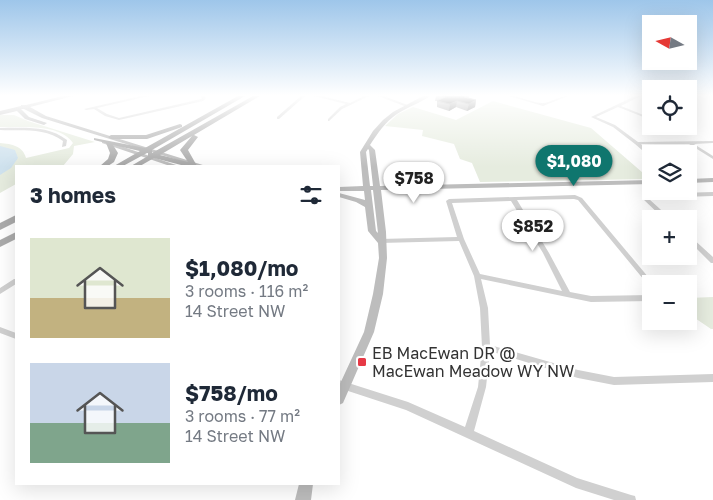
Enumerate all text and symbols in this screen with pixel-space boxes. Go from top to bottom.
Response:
north arrow [642,15,698,70]
map controls [642,15,697,330]
button: locate [642,80,697,135]
pin: $1,080 [533,144,615,187]
button: layers [642,145,697,200]
text: $1,080 [546,151,602,171]
pin: $758 [384,162,444,204]
text: $758 [394,168,434,188]
icon: filters [297,181,325,209]
text: 3 homes [30,182,116,208]
pin: $852 [503,210,563,252]
button: + [642,210,697,265]
text: $852 [513,216,553,236]
text: $1,080/mo [185,255,298,281]
icon: home [70,258,130,318]
button: − [642,275,697,330]
text: 3 rooms · 116 m² [185,281,308,301]
text: 14 Street NW [185,301,285,321]
place label: EB MacEwan DR @ MacEwan Meadow WY NW [372,343,574,381]
marker: EB MacEwan DR @ MacEwan Meadow WY NW [356,356,368,368]
text: $758/mo [185,380,278,406]
icon: home [70,383,130,443]
text: 3 rooms · 77 m² [185,406,300,426]
text: 14 Street NW [185,426,285,446]

